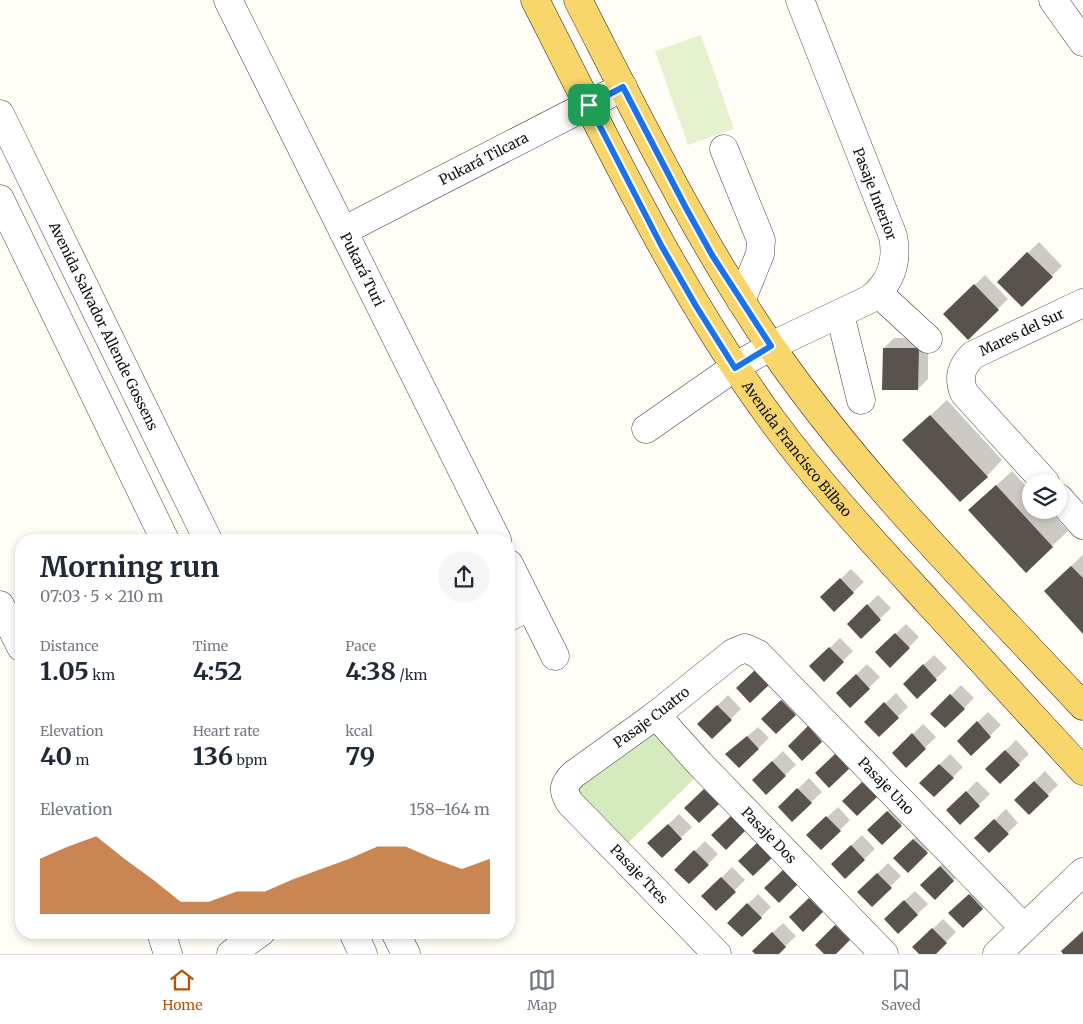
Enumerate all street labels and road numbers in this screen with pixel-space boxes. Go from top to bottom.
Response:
street label: Pukará Tilcara [436,128,532,189]
street label: Pasaje Interior [849,145,901,243]
street label: Avenida Salvador Allende Gossens [45,218,162,433]
street label: Pukará Turi [336,229,388,310]
street label: Mares del Sur [976,304,1067,360]
street label: Avenida Francisco Bilbao [738,377,856,521]
street label: Pasaje Cuatro [610,683,693,752]
street label: Pasaje Uno [854,753,918,818]
street label: Pasaje Dos [738,803,800,867]
street label: Pasaje Tres [606,841,672,908]

